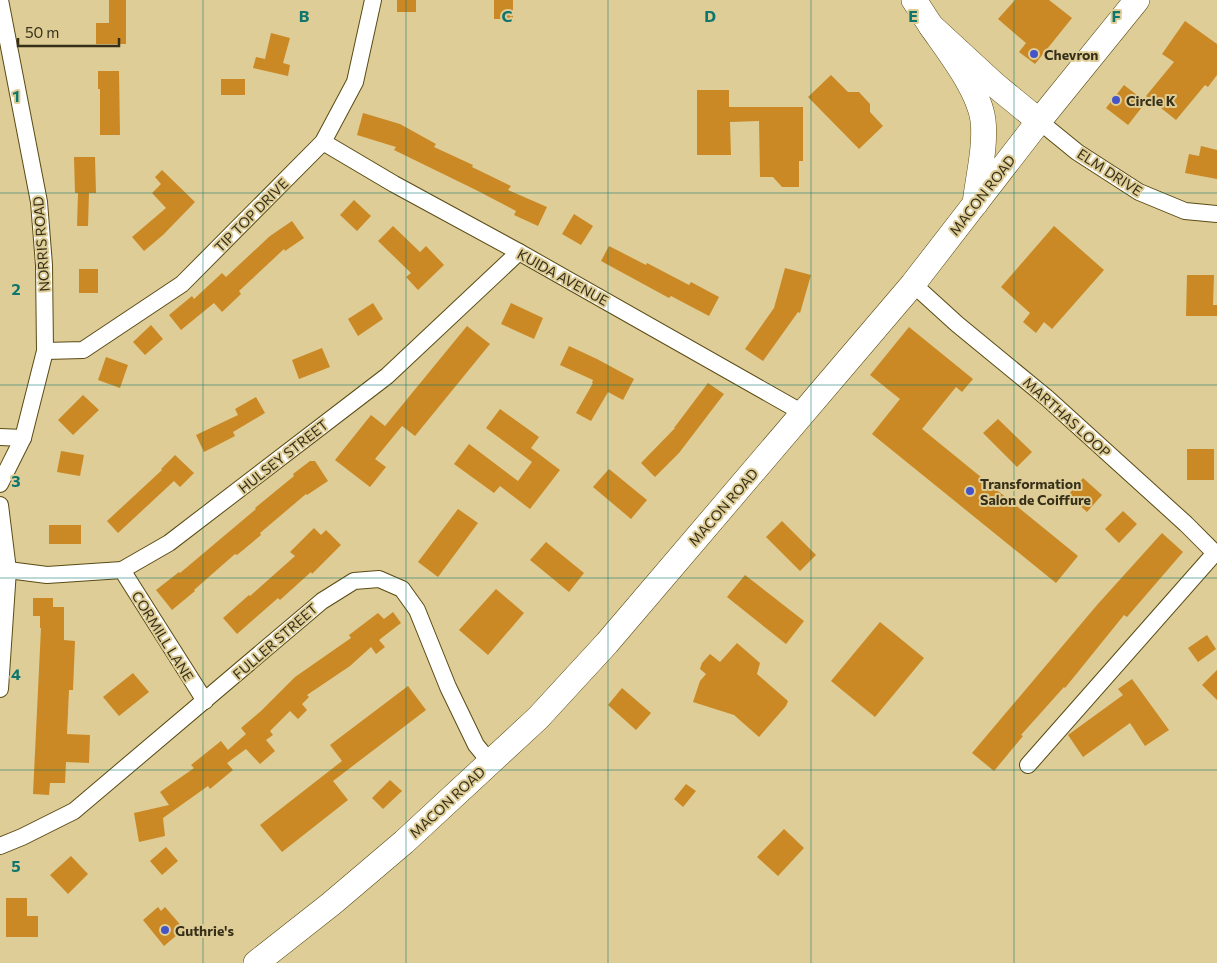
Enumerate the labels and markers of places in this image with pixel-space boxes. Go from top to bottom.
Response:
place label: Chevron [1044,46,1098,63]
marker: Chevron [1028,48,1040,60]
place label: Circle K [1126,92,1176,109]
marker: Circle K [1110,94,1122,106]
place label: Transformation Salon de Coiffure [980,475,1091,508]
marker: Transformation Salon de Coiffure [964,485,976,497]
place label: Guthrie's [175,922,234,939]
marker: Guthrie's [159,924,171,936]

